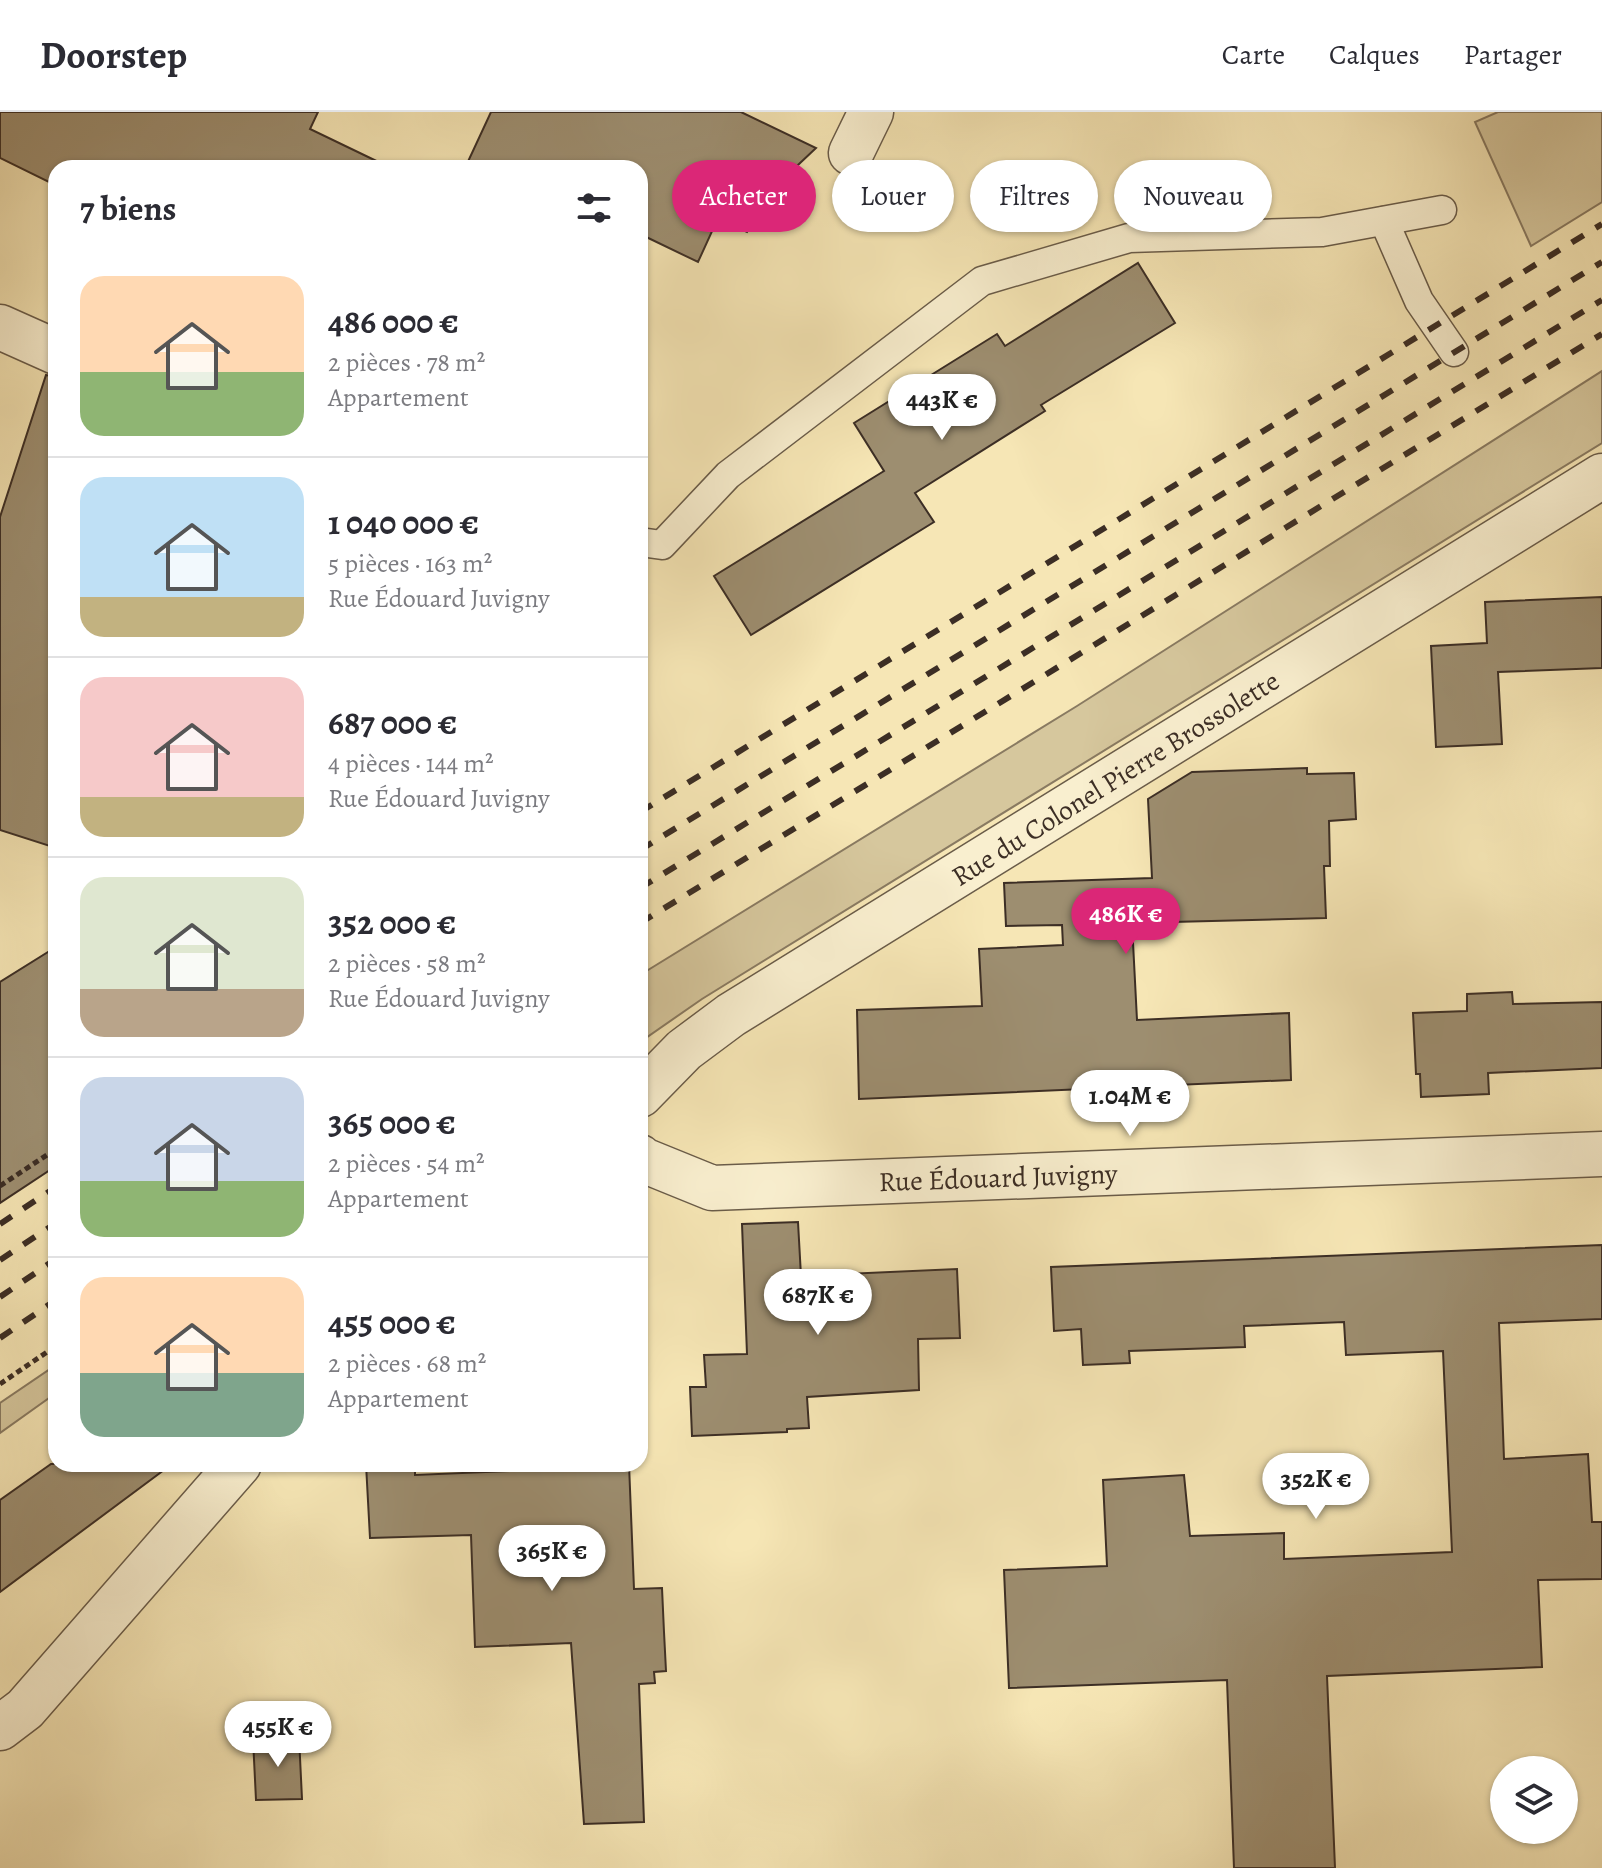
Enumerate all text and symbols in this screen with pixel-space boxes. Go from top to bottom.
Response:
text: Doorstep [40,29,187,81]
text: Carte [1222,36,1285,74]
text: Calques [1329,36,1420,74]
text: Partager [1464,36,1562,74]
chip: Acheter [672,160,816,232]
chip: Louer [832,160,954,232]
chip: Filtres [970,160,1098,232]
chip: Nouveau [1114,160,1272,232]
text: 7 biens [80,185,177,232]
icon: filters [572,186,616,230]
text: 486 000 € [328,298,459,345]
icon: home [144,308,240,404]
text: 2 pièces · 78 m² [328,345,485,380]
pin: 443K € [877,374,1007,442]
text: Appartement [328,380,469,415]
text: 443K € [906,382,978,417]
text: 1 040 000 € [328,499,479,546]
icon: home [144,509,240,605]
text: 5 pièces · 163 m² [328,546,492,581]
text: Rue Édouard Juvigny [328,581,550,616]
street label: Rue du Colonel Pierre Brossolette [944,662,1287,896]
text: 687 000 € [328,699,457,746]
icon: home [144,709,240,805]
text: 4 pièces · 144 m² [328,746,494,781]
text: Rue Édouard Juvigny [328,781,550,816]
pin: 486K € [1061,888,1191,956]
text: 486K € [1089,896,1163,931]
text: 352 000 € [328,899,456,946]
icon: home [144,909,240,1005]
text: 2 pièces · 58 m² [328,946,486,981]
text: Rue Édouard Juvigny [328,981,550,1016]
pin: 1.04M € [1056,1070,1204,1138]
text: 1.04M € [1088,1078,1172,1113]
text: 365 000 € [328,1099,456,1146]
icon: home [144,1109,240,1205]
text: 2 pièces · 54 m² [328,1146,485,1181]
street label: Rue Édouard Juvigny [878,1155,1118,1201]
text: Appartement [328,1181,469,1216]
pin: 687K € [753,1269,883,1337]
text: 687K € [782,1277,854,1312]
text: 455 000 € [328,1299,456,1346]
icon: home [144,1309,240,1405]
text: 2 pièces · 68 m² [328,1346,486,1381]
text: Appartement [328,1381,469,1416]
pin: 352K € [1251,1453,1381,1521]
text: 352K € [1280,1461,1352,1496]
pin: 365K € [487,1525,617,1593]
text: 365K € [517,1533,587,1568]
pin: 455K € [213,1701,343,1769]
text: 455K € [243,1709,313,1744]
map controls [1490,1756,1578,1844]
button: layers [1490,1756,1578,1844]

